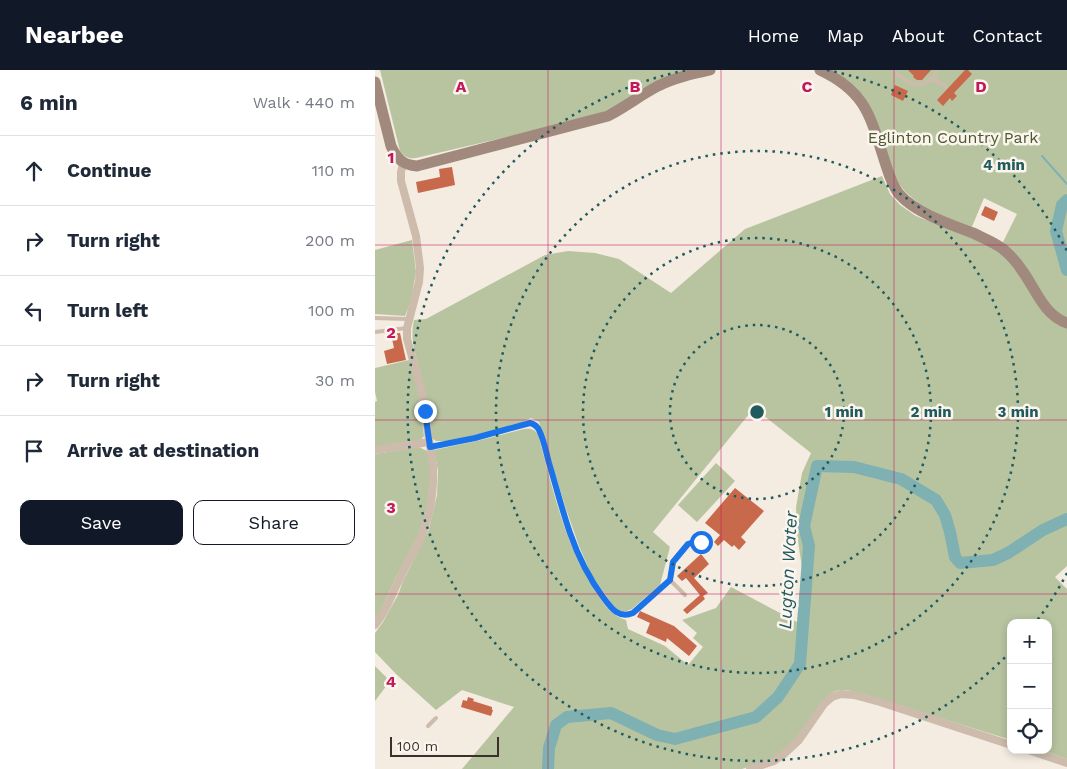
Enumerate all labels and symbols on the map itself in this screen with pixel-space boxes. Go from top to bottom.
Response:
text: A [456,77,467,96]
text: B [630,77,641,96]
text: C [802,77,813,96]
text: D [975,77,987,96]
park label: Eglinton Country Park [868,128,1038,147]
text: 1 [388,148,394,167]
text: 4 min [983,156,1025,174]
text: 2 [386,323,396,342]
route end [414,400,437,423]
centre of rings [748,403,766,421]
text: 1 min [825,403,863,421]
text: 2 min [910,403,952,421]
text: 3 min [998,403,1038,421]
text: 3 [386,498,396,517]
water label: Lugton Water [774,509,801,630]
route start [690,531,713,554]
text: 4 [386,672,396,691]
scale bar [390,734,499,757]

